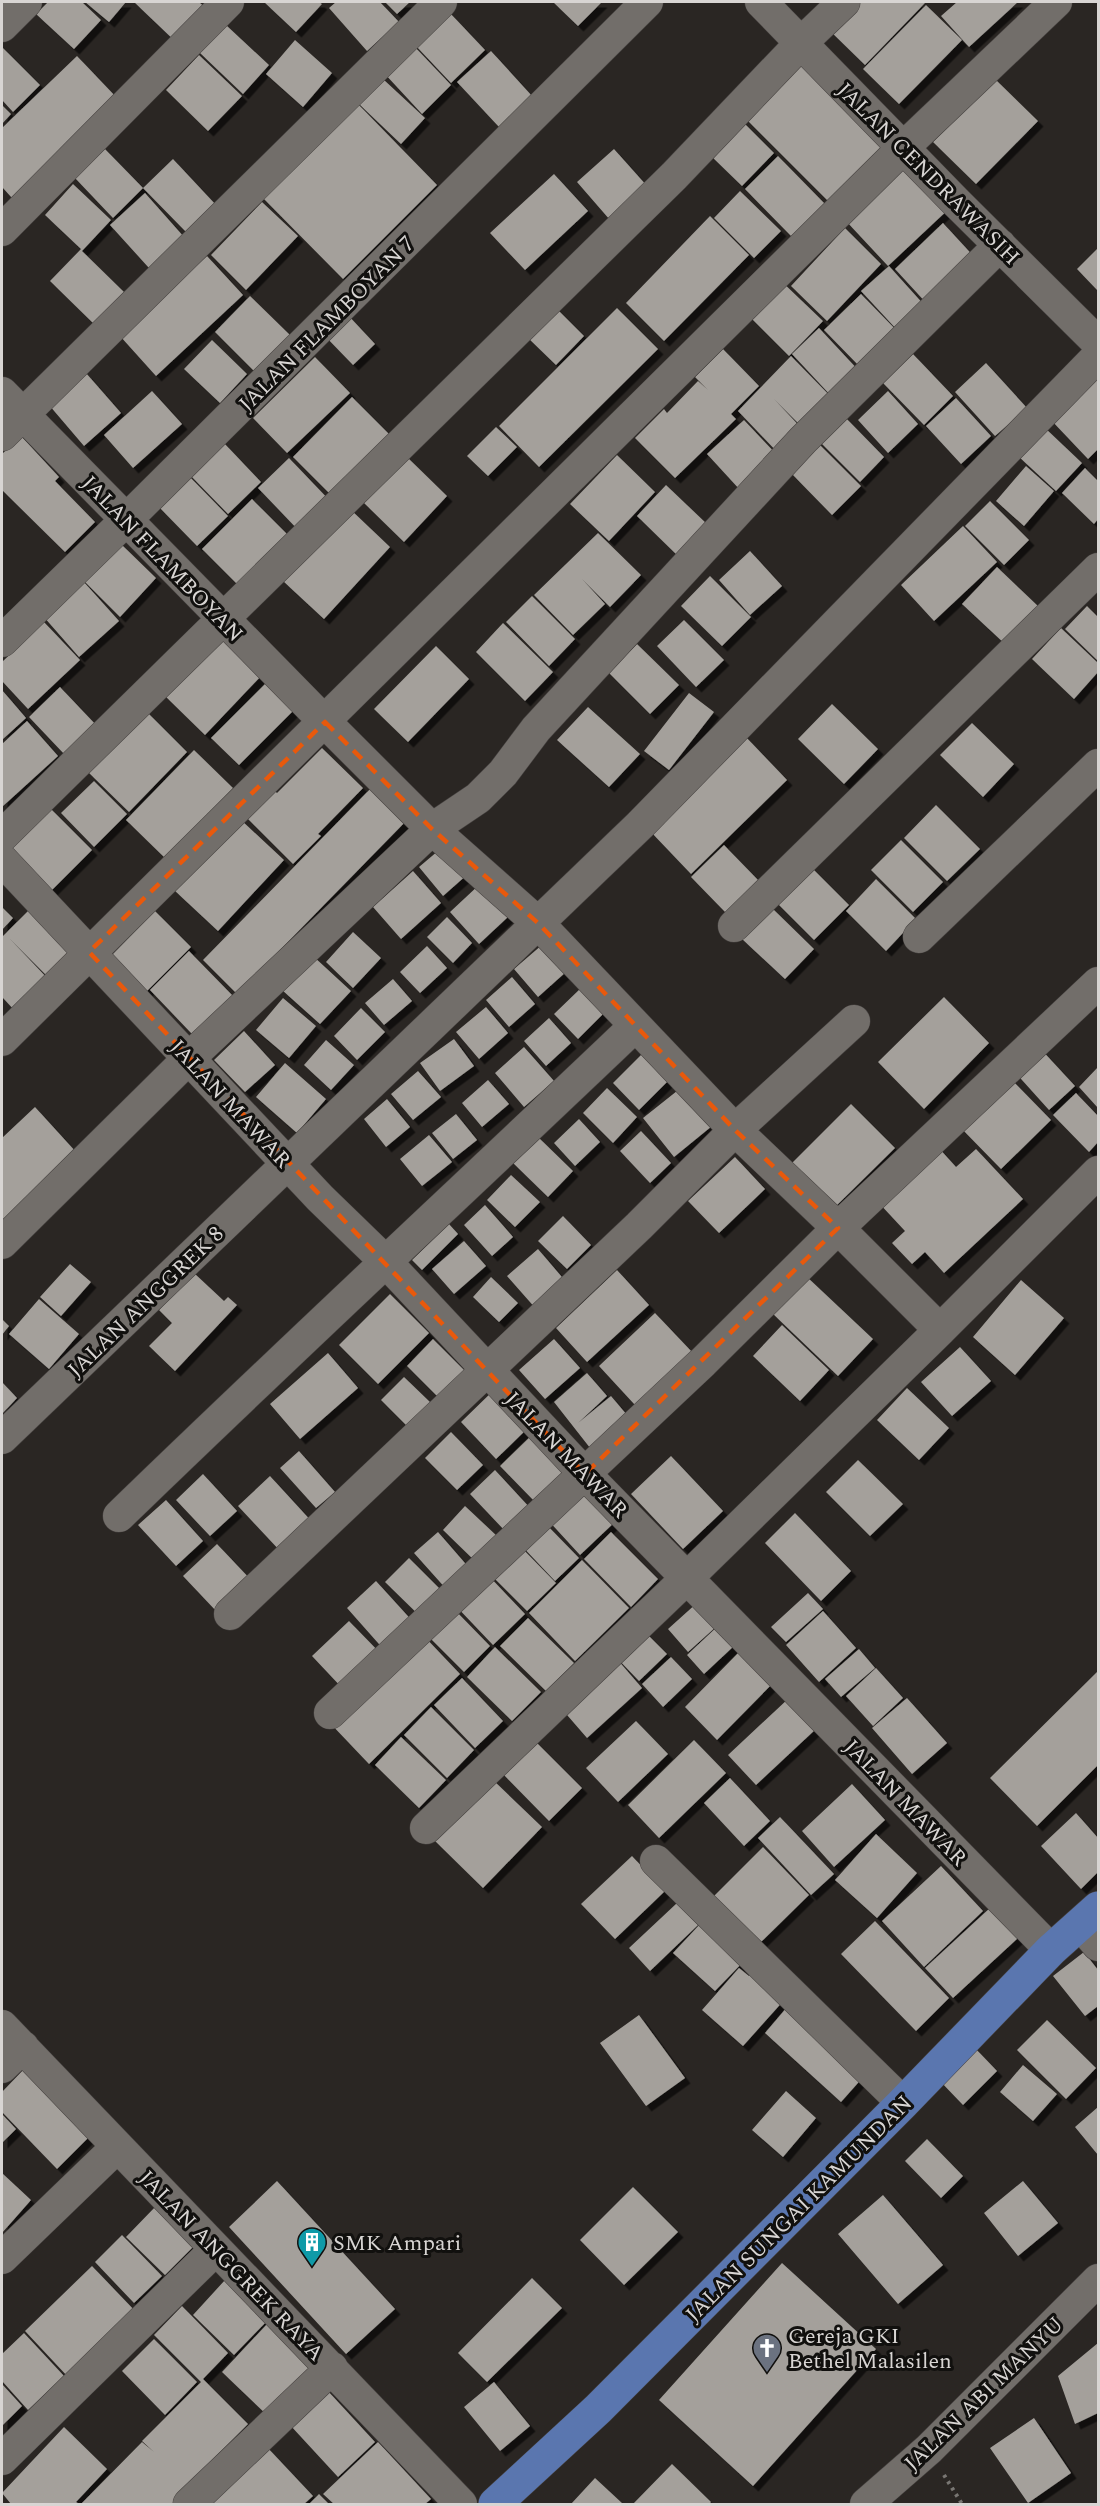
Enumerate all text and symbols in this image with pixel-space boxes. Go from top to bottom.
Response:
street label: JALAN CENDRAWASIH [829,75,1027,273]
street label: JALAN FLAMBOYAN 7 [231,228,423,420]
street label: JALAN FLAMBOYAN [73,468,251,650]
street label: JALAN MAWAR [161,1032,299,1176]
street label: JALAN ANGGREK 8 [60,1219,232,1386]
street label: JALAN MAWAR [496,1384,636,1526]
street label: JALAN MAWAR [835,1732,975,1874]
street label: JALAN SUNGAI KAMUNDAN [678,2088,920,2330]
street label: JALAN ANGGREK RAYA [130,2163,331,2369]
building icon: SMK Ampari [296,2226,328,2268]
place label: SMK Ampari [333,2227,461,2260]
street label: JALAN ABI MANYU [897,2309,1071,2479]
place label: Gereja GKI Bethel Malasilen [788,2320,952,2378]
church icon: Gereja GKI Bethel Malasilen [751,2332,783,2374]

